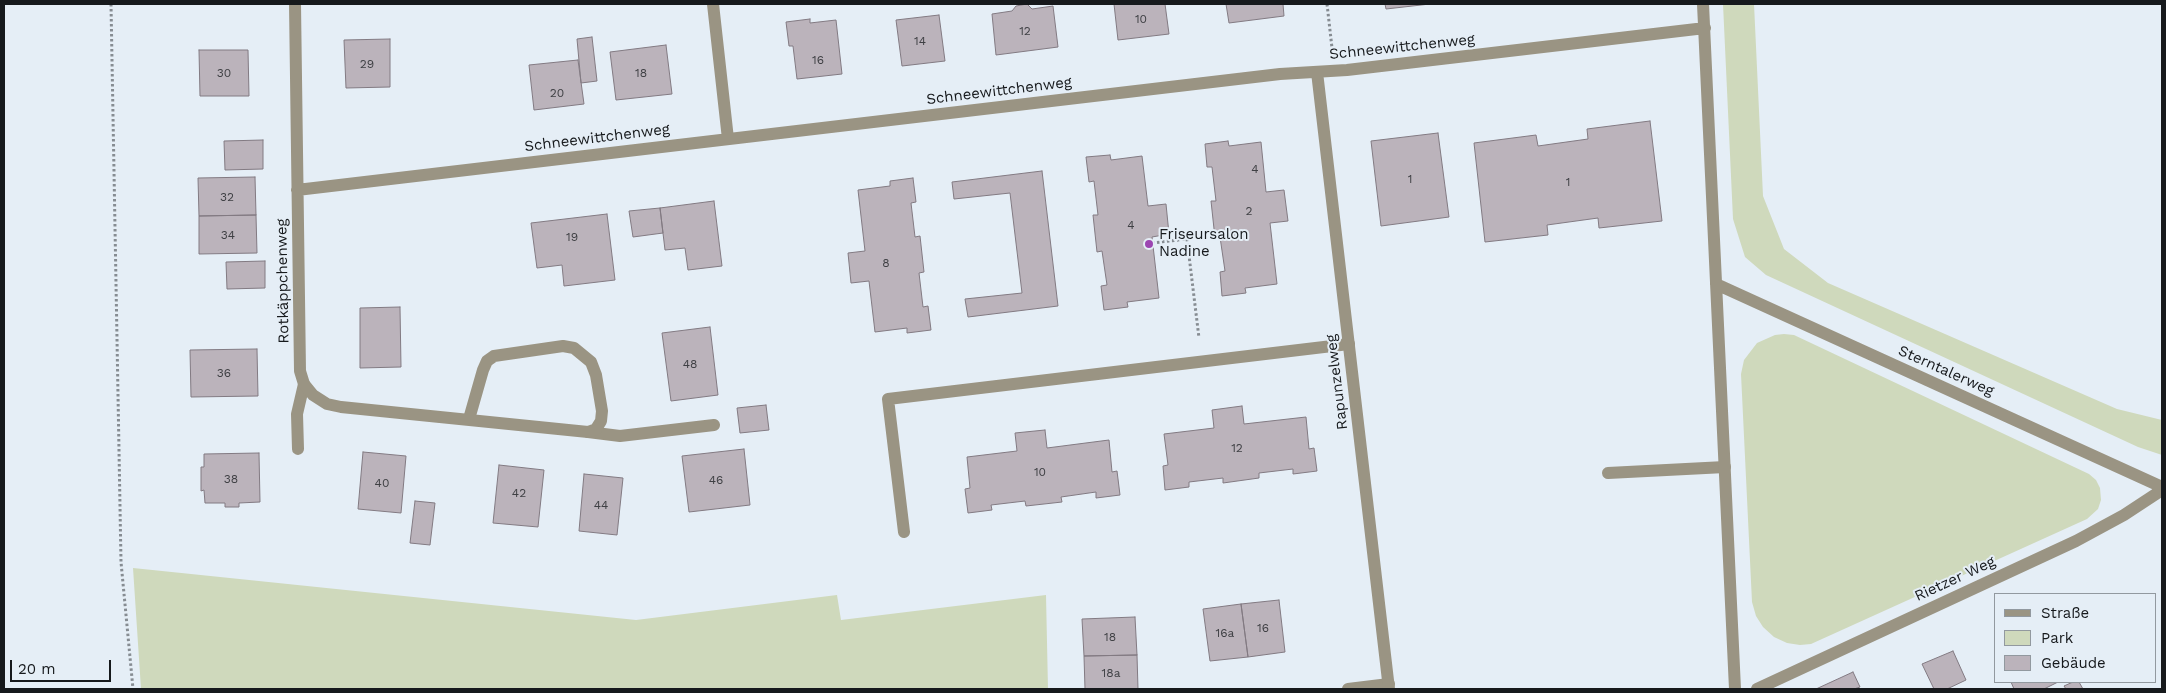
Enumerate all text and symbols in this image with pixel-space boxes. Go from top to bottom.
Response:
house number: 10 [1135,12,1147,26]
house number: 12 [1019,24,1031,38]
street label: Schneewittchenweg [1328,30,1476,64]
house number: 14 [914,34,926,48]
house number: 16 [812,53,824,67]
house number: 29 [360,57,374,71]
house number: 30 [217,66,231,80]
house number: 18 [635,66,647,80]
street label: Schneewittchenweg [925,73,1073,109]
house number: 20 [550,86,564,100]
street label: Schneewittchenweg [523,120,671,156]
house number: 4 [1251,162,1259,176]
house number: 1 [1408,172,1412,186]
house number: 1 [1566,175,1570,189]
house number: 32 [220,190,234,204]
house number: 2 [1246,204,1252,218]
street label: Rotkäppchenweg [273,218,293,344]
house number: 4 [1127,218,1135,232]
place label: Friseursalon Nadine [1159,226,1249,261]
house number: 34 [221,228,235,242]
house number: 19 [566,230,578,244]
marker: Friseursalon Nadine [1143,238,1155,250]
house number: 8 [882,256,890,270]
street label: Rapunzelweg [1322,333,1352,431]
street label: Sterntalerweg [1895,342,1997,400]
house number: 48 [683,357,697,371]
house number: 36 [217,366,231,380]
house number: 12 [1231,441,1243,455]
house number: 10 [1034,465,1046,479]
house number: 38 [224,472,238,486]
house number: 46 [709,473,723,487]
house number: 40 [375,476,389,490]
house number: 42 [512,486,526,500]
house number: 44 [594,498,608,512]
street label: Rietzer Weg [1912,552,1998,606]
legend [1994,593,2156,683]
text: Straße [2041,604,2089,622]
house number: 16 [1257,621,1269,635]
house number: 16a [1216,626,1234,640]
text: Park [2041,629,2073,647]
house number: 18 [1104,630,1116,644]
scale bar [12,650,114,682]
text: Gebäude [2041,654,2106,672]
text: 20 m [18,660,56,678]
house number: 18a [1102,666,1120,680]

